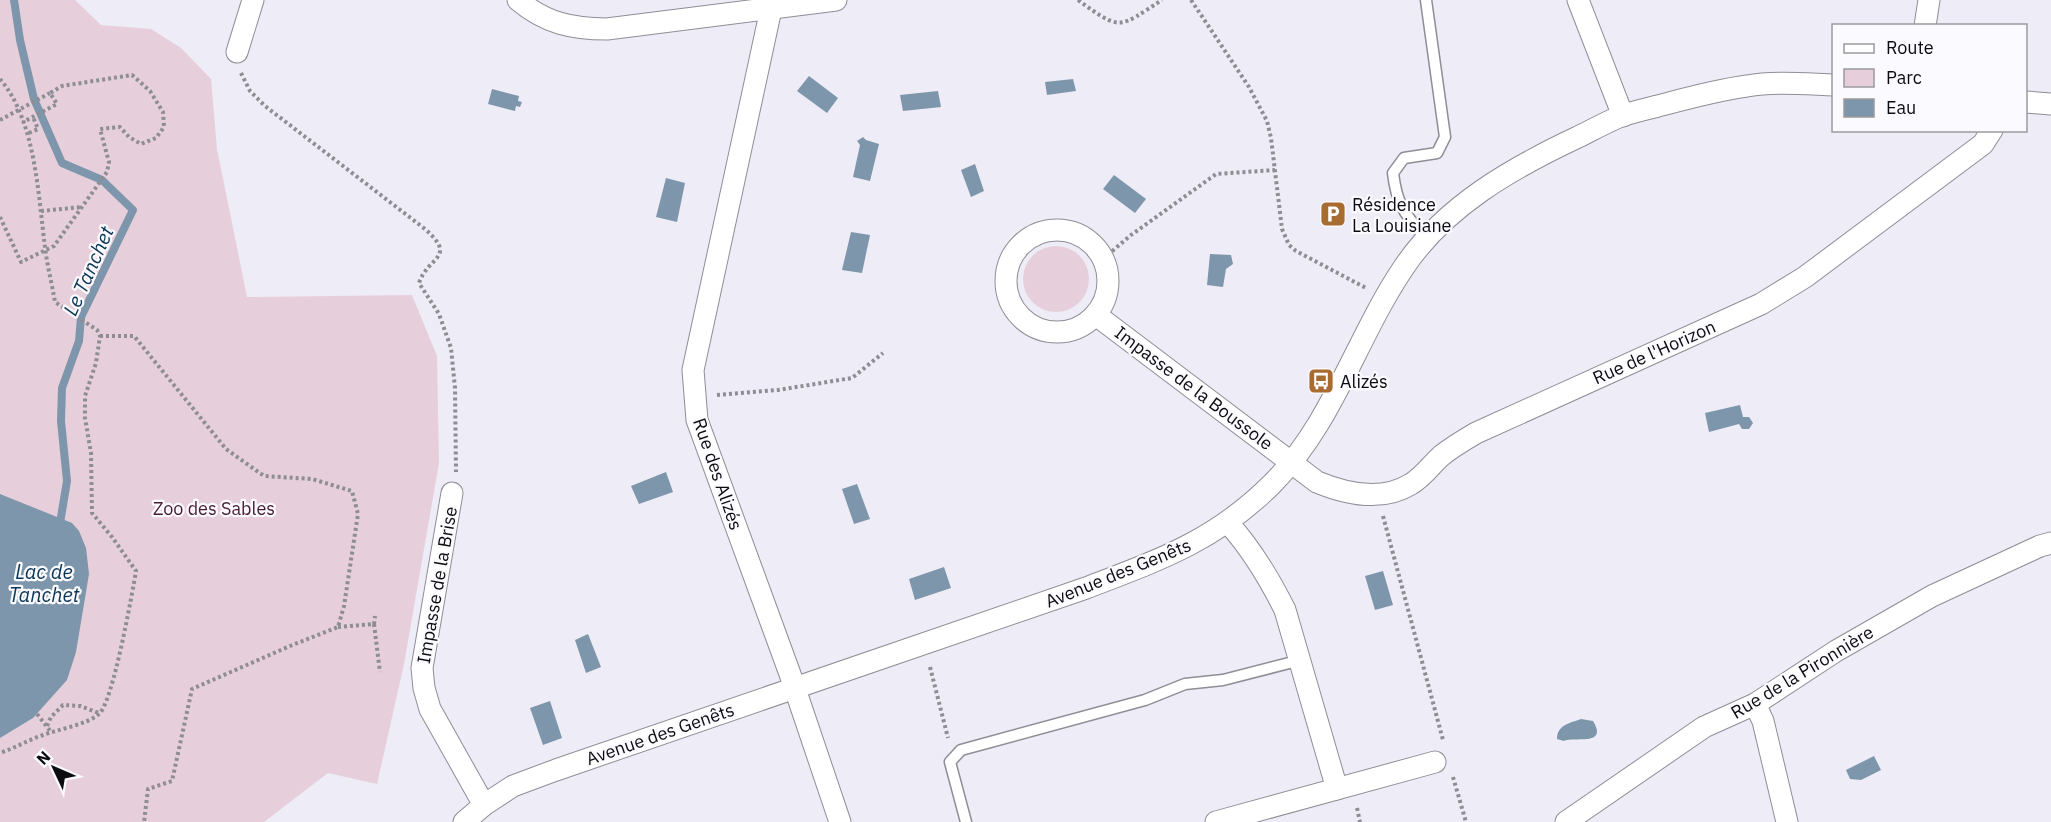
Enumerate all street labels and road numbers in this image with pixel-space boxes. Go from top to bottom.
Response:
street label: Rue de l'Horizon [1589,315,1719,389]
street label: Impasse de la Boussole [1110,321,1278,455]
street label: Rue des Alizés [688,415,748,533]
street label: Impasse de la Brise [412,504,462,665]
street label: Avenue des Genêts [1042,533,1194,613]
street label: Rue de la Pironnière [1726,620,1878,724]
street label: Avenue des Genêts [583,698,737,770]

